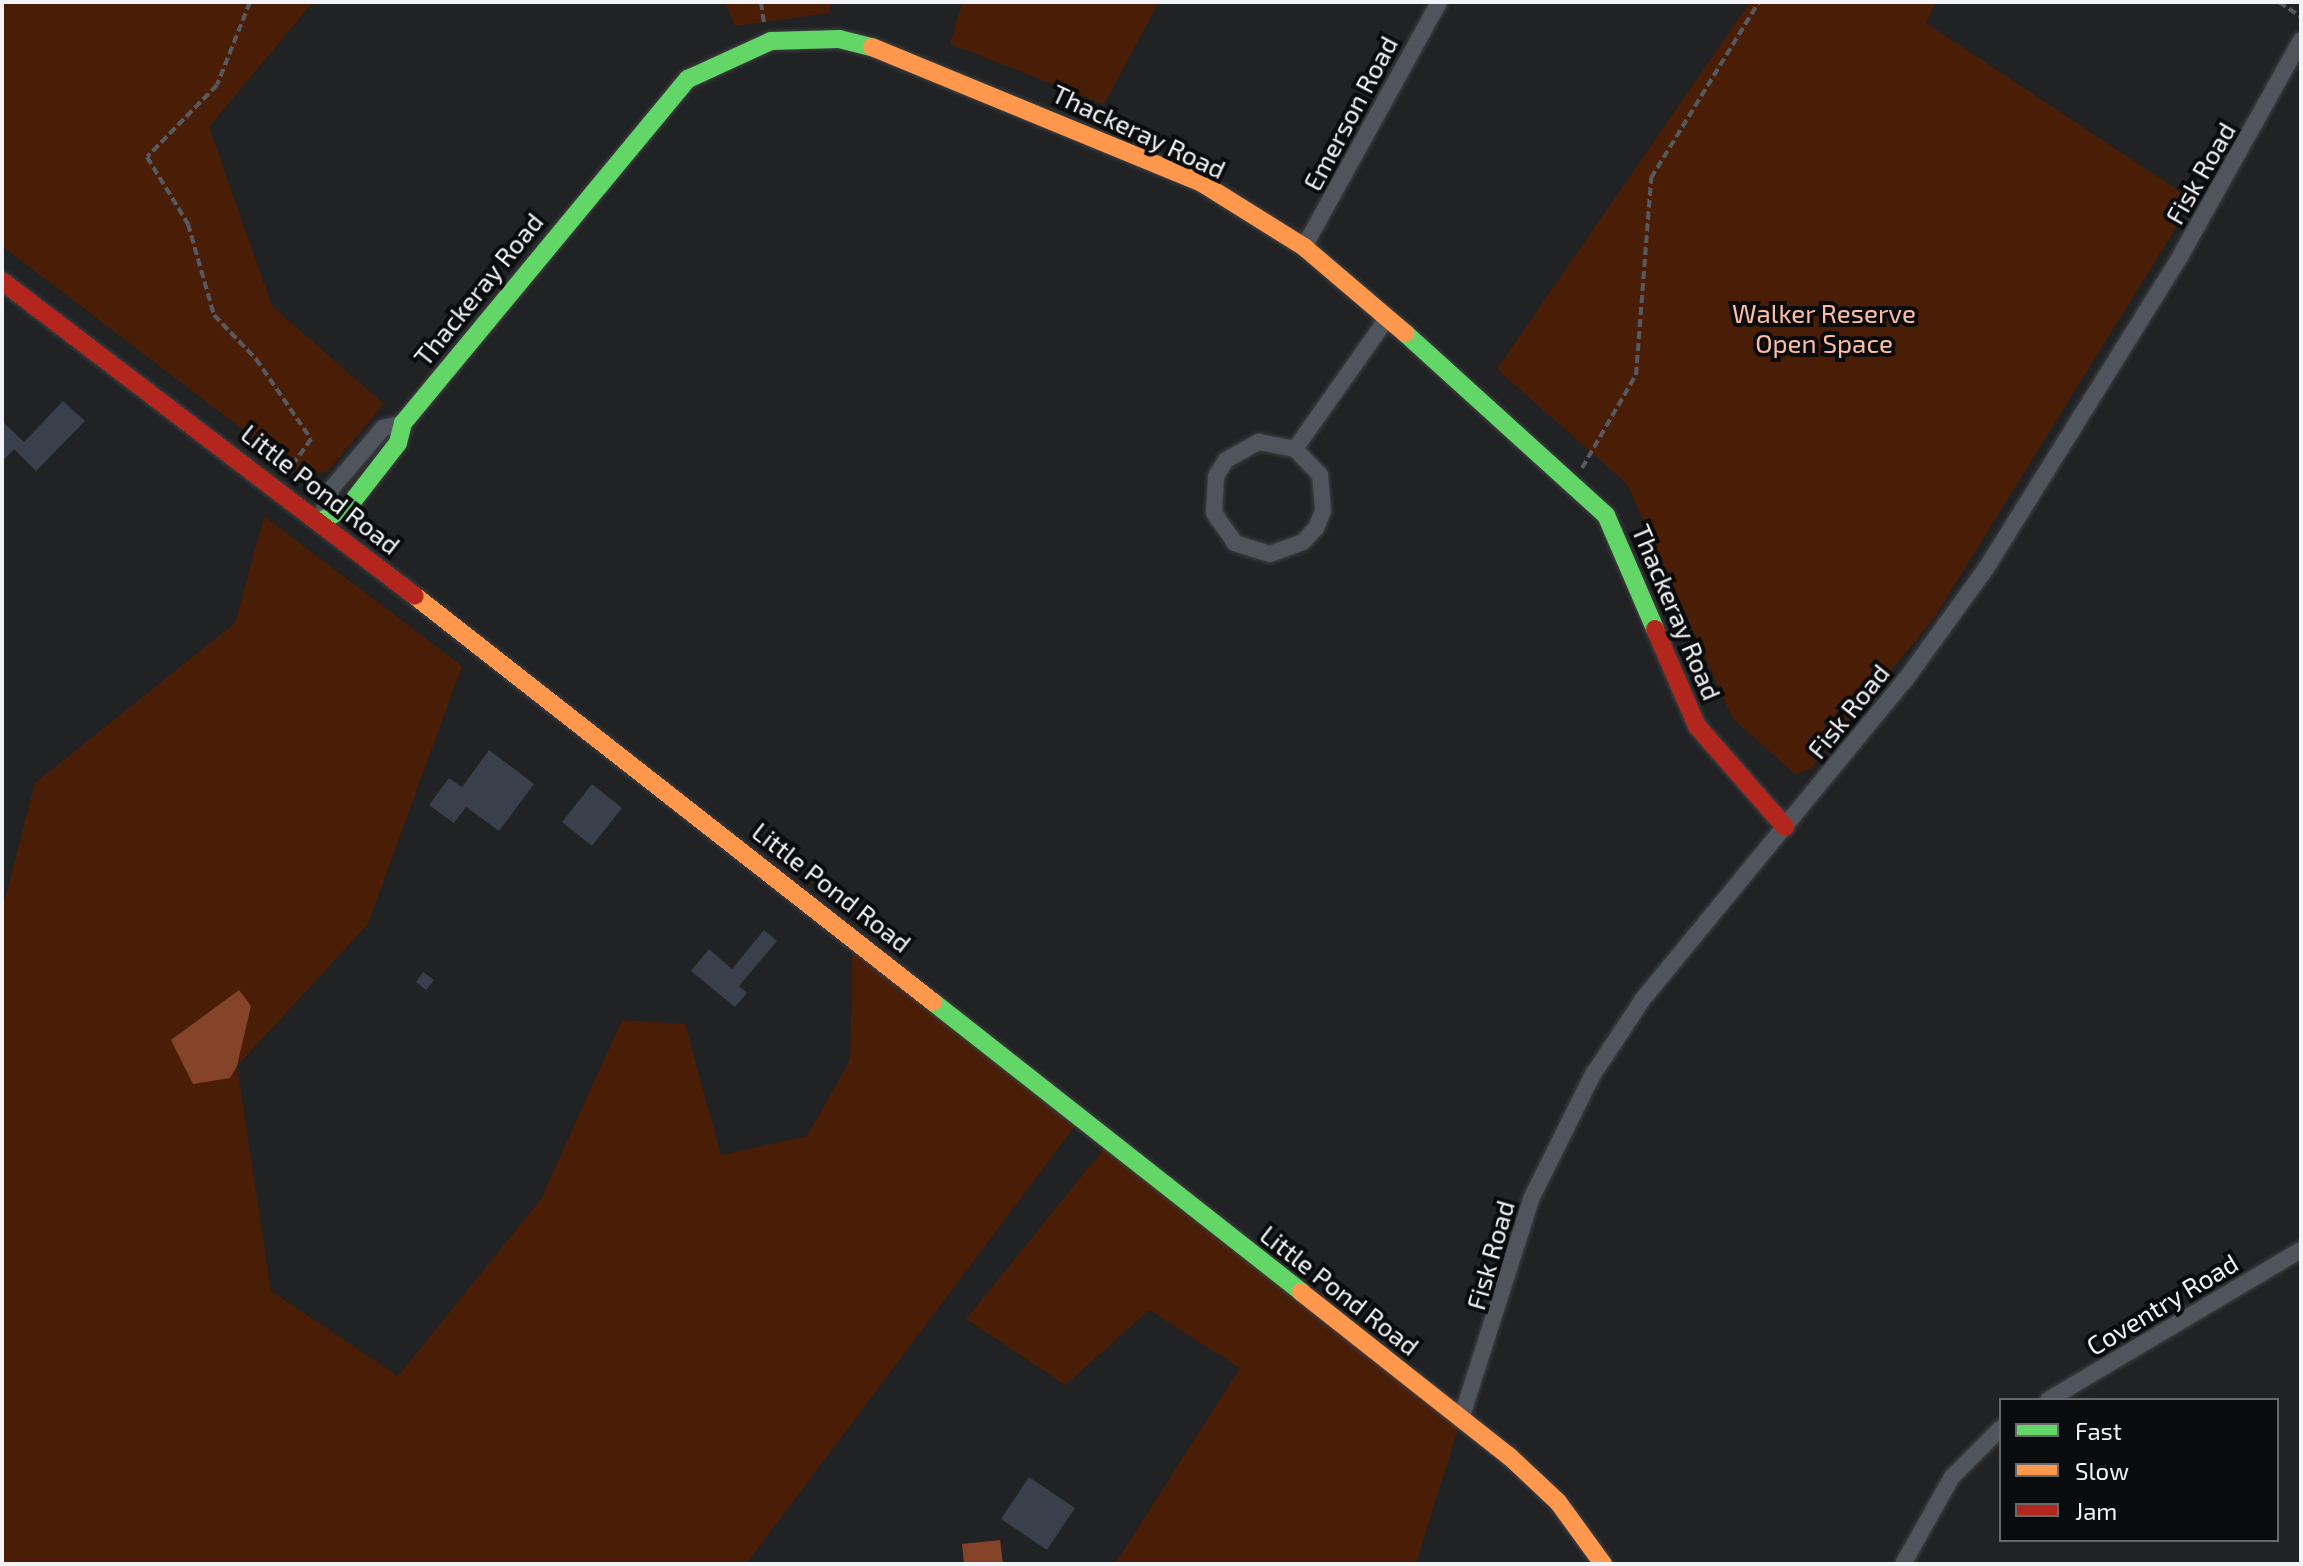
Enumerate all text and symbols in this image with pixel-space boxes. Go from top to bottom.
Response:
street label: Emerson Road [1296,30,1404,196]
street label: Thackeray Road [1047,77,1231,185]
street label: Fisk Road [2158,116,2242,230]
street label: Thackeray Road [407,206,549,372]
park label: Walker Reserve Open Space [1732,297,1916,358]
street label: Little Pond Road [235,417,407,561]
street label: Thackeray Road [1626,519,1728,705]
street label: Fisk Road [1800,657,1896,765]
street label: Little Pond Road [746,815,918,959]
street label: Fisk Road [1459,1197,1521,1313]
street label: Little Pond Road [1254,1218,1426,1362]
street label: Coventry Road [2080,1246,2244,1362]
legend [1999,1398,2279,1542]
text: Fast [2075,1416,2122,1445]
text: Slow [2075,1456,2129,1485]
text: Jam [2075,1496,2117,1525]

